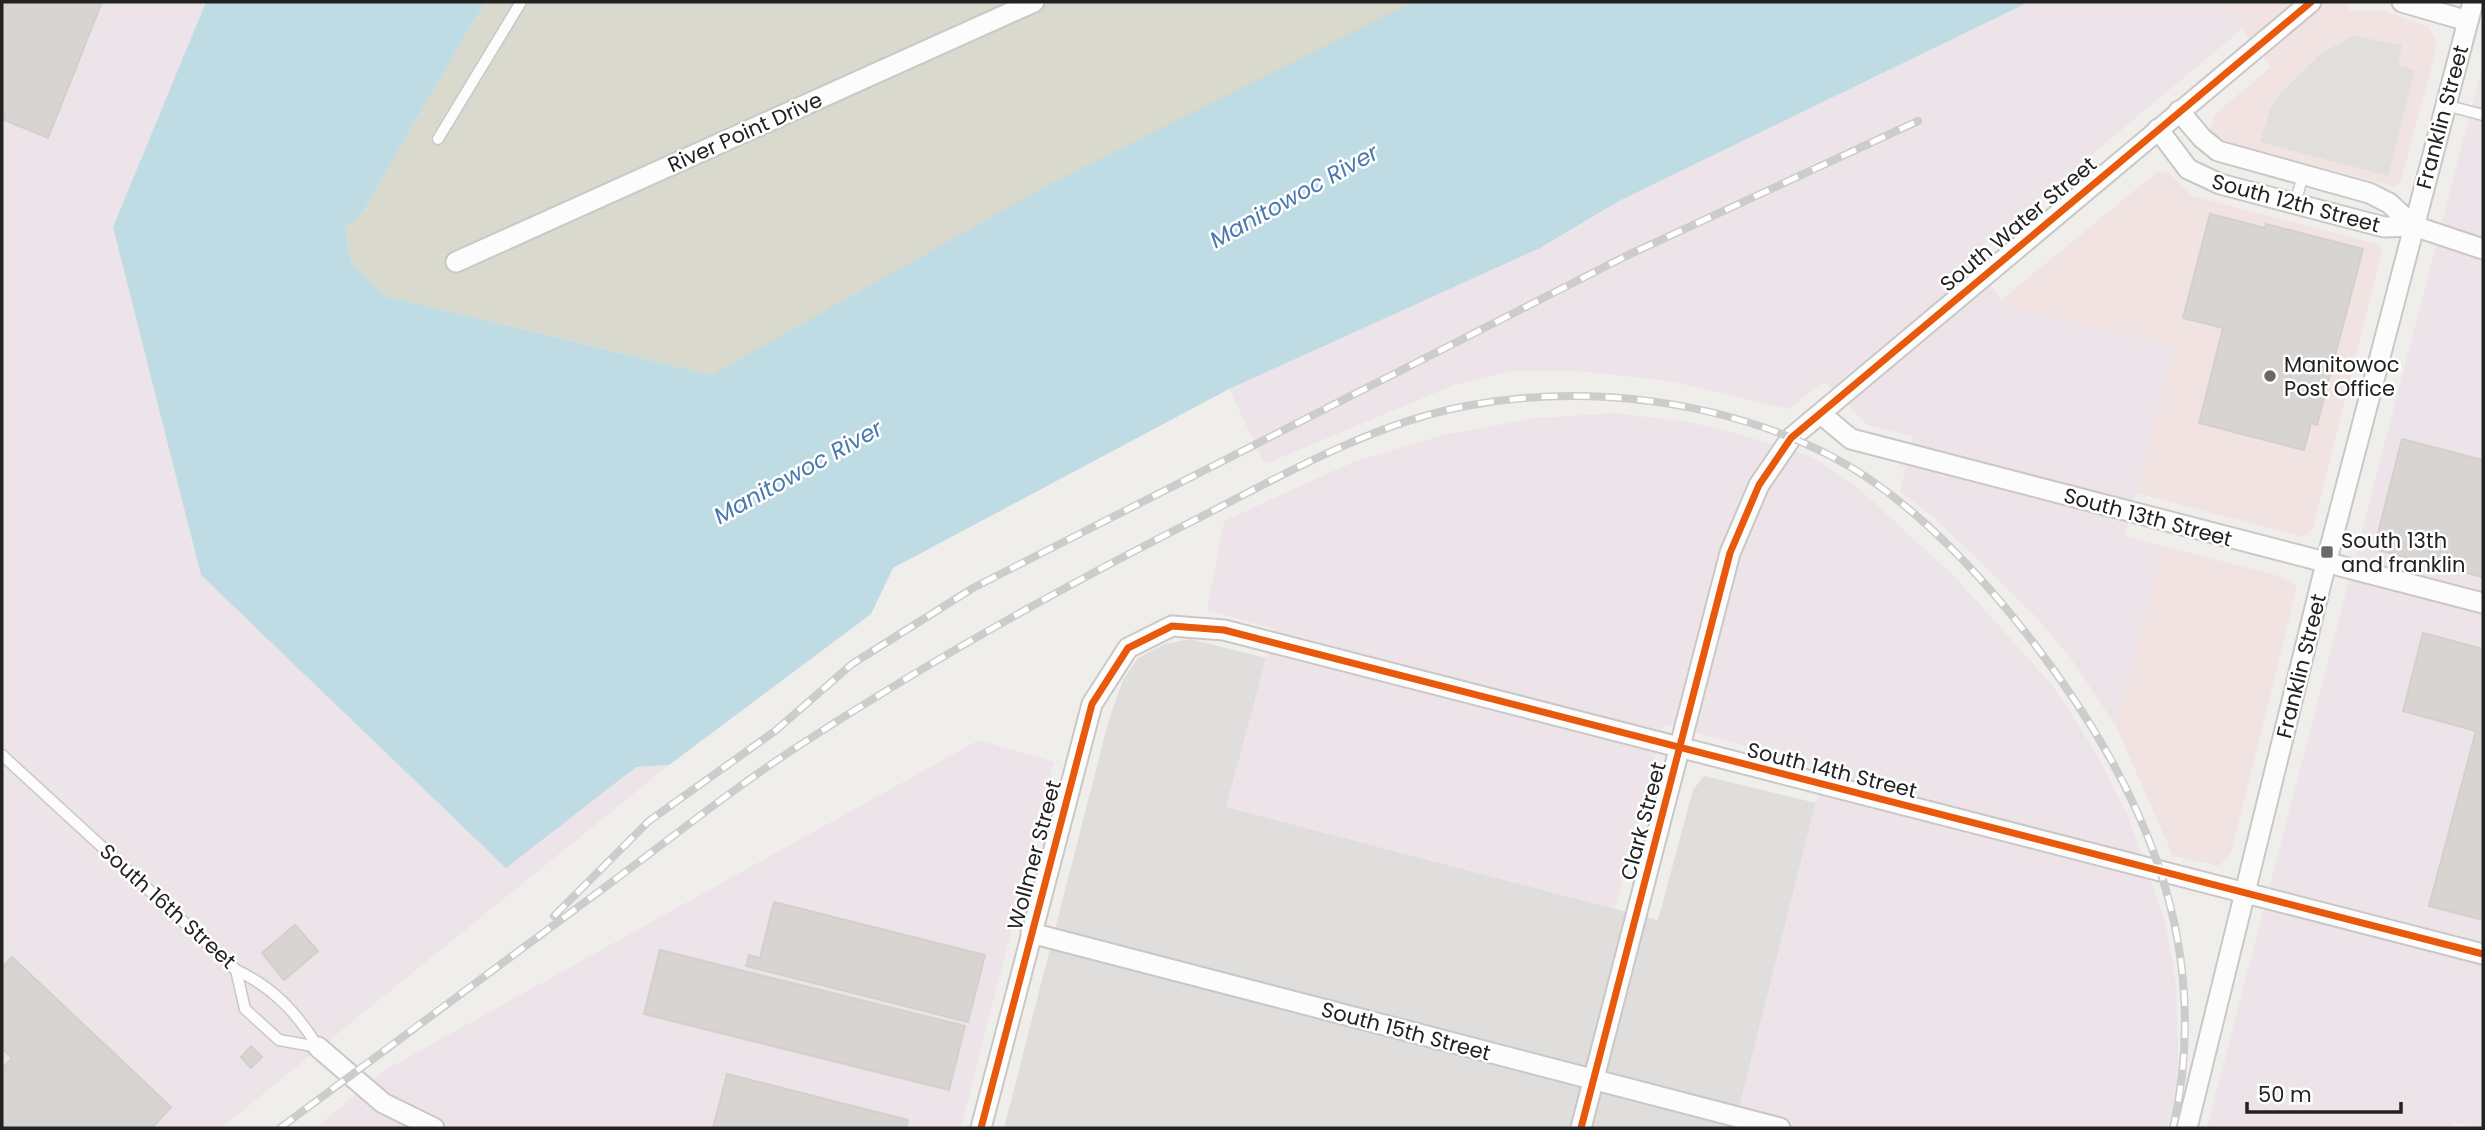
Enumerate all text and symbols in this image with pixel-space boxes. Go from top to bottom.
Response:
street label: Franklin Street [2409,42,2475,192]
street label: River Point Drive [663,85,827,179]
water label: Manitowoc River [1204,136,1385,256]
street label: South Water Street [1934,150,2102,298]
street label: South 12th Street [2209,167,2383,239]
place label: Manitowoc Post Office [2284,350,2399,403]
marker: Manitowoc Post Office [2262,368,2278,384]
water label: Manitowoc River [708,412,889,532]
street label: South 13th Street [2061,481,2235,553]
place label: South 13th and franklin [2341,526,2465,579]
marker: South 13th and franklin [2319,544,2335,560]
street label: Franklin Street [2269,591,2333,741]
street label: South 14th Street [1744,735,1920,805]
street label: Clark Street [1613,759,1673,883]
street label: Wollmer Street [1000,777,1068,933]
street label: South 16th Street [94,837,242,975]
street label: South 15th Street [1318,994,1494,1068]
scale bar [2247,1070,2401,1114]
text: 50 m [2258,1080,2312,1109]

